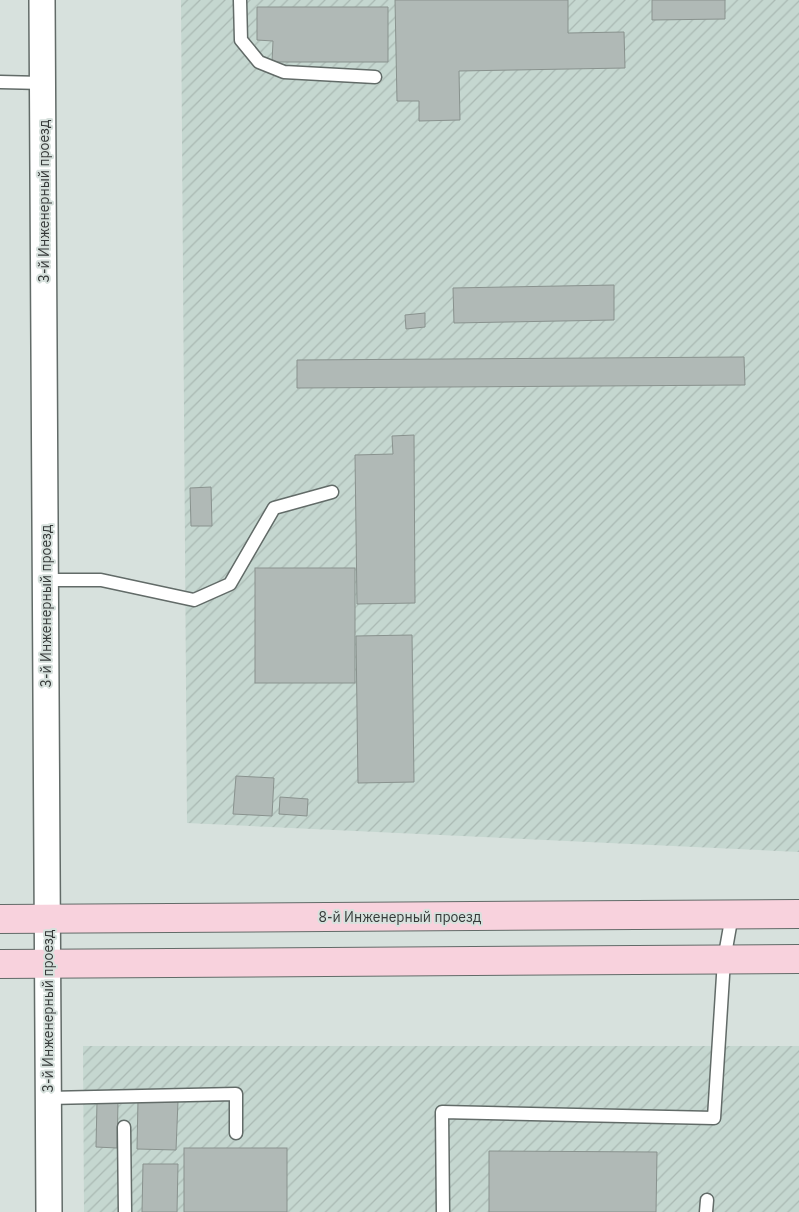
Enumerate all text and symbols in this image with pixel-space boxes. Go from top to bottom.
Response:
street label: 3-й Инженерный проезд [35,120,53,282]
street label: 3-й Инженерный проезд [37,525,55,687]
street label: 8-й Инженерный проезд [319,908,481,926]
street label: 3-й Инженерный проезд [39,930,57,1092]

